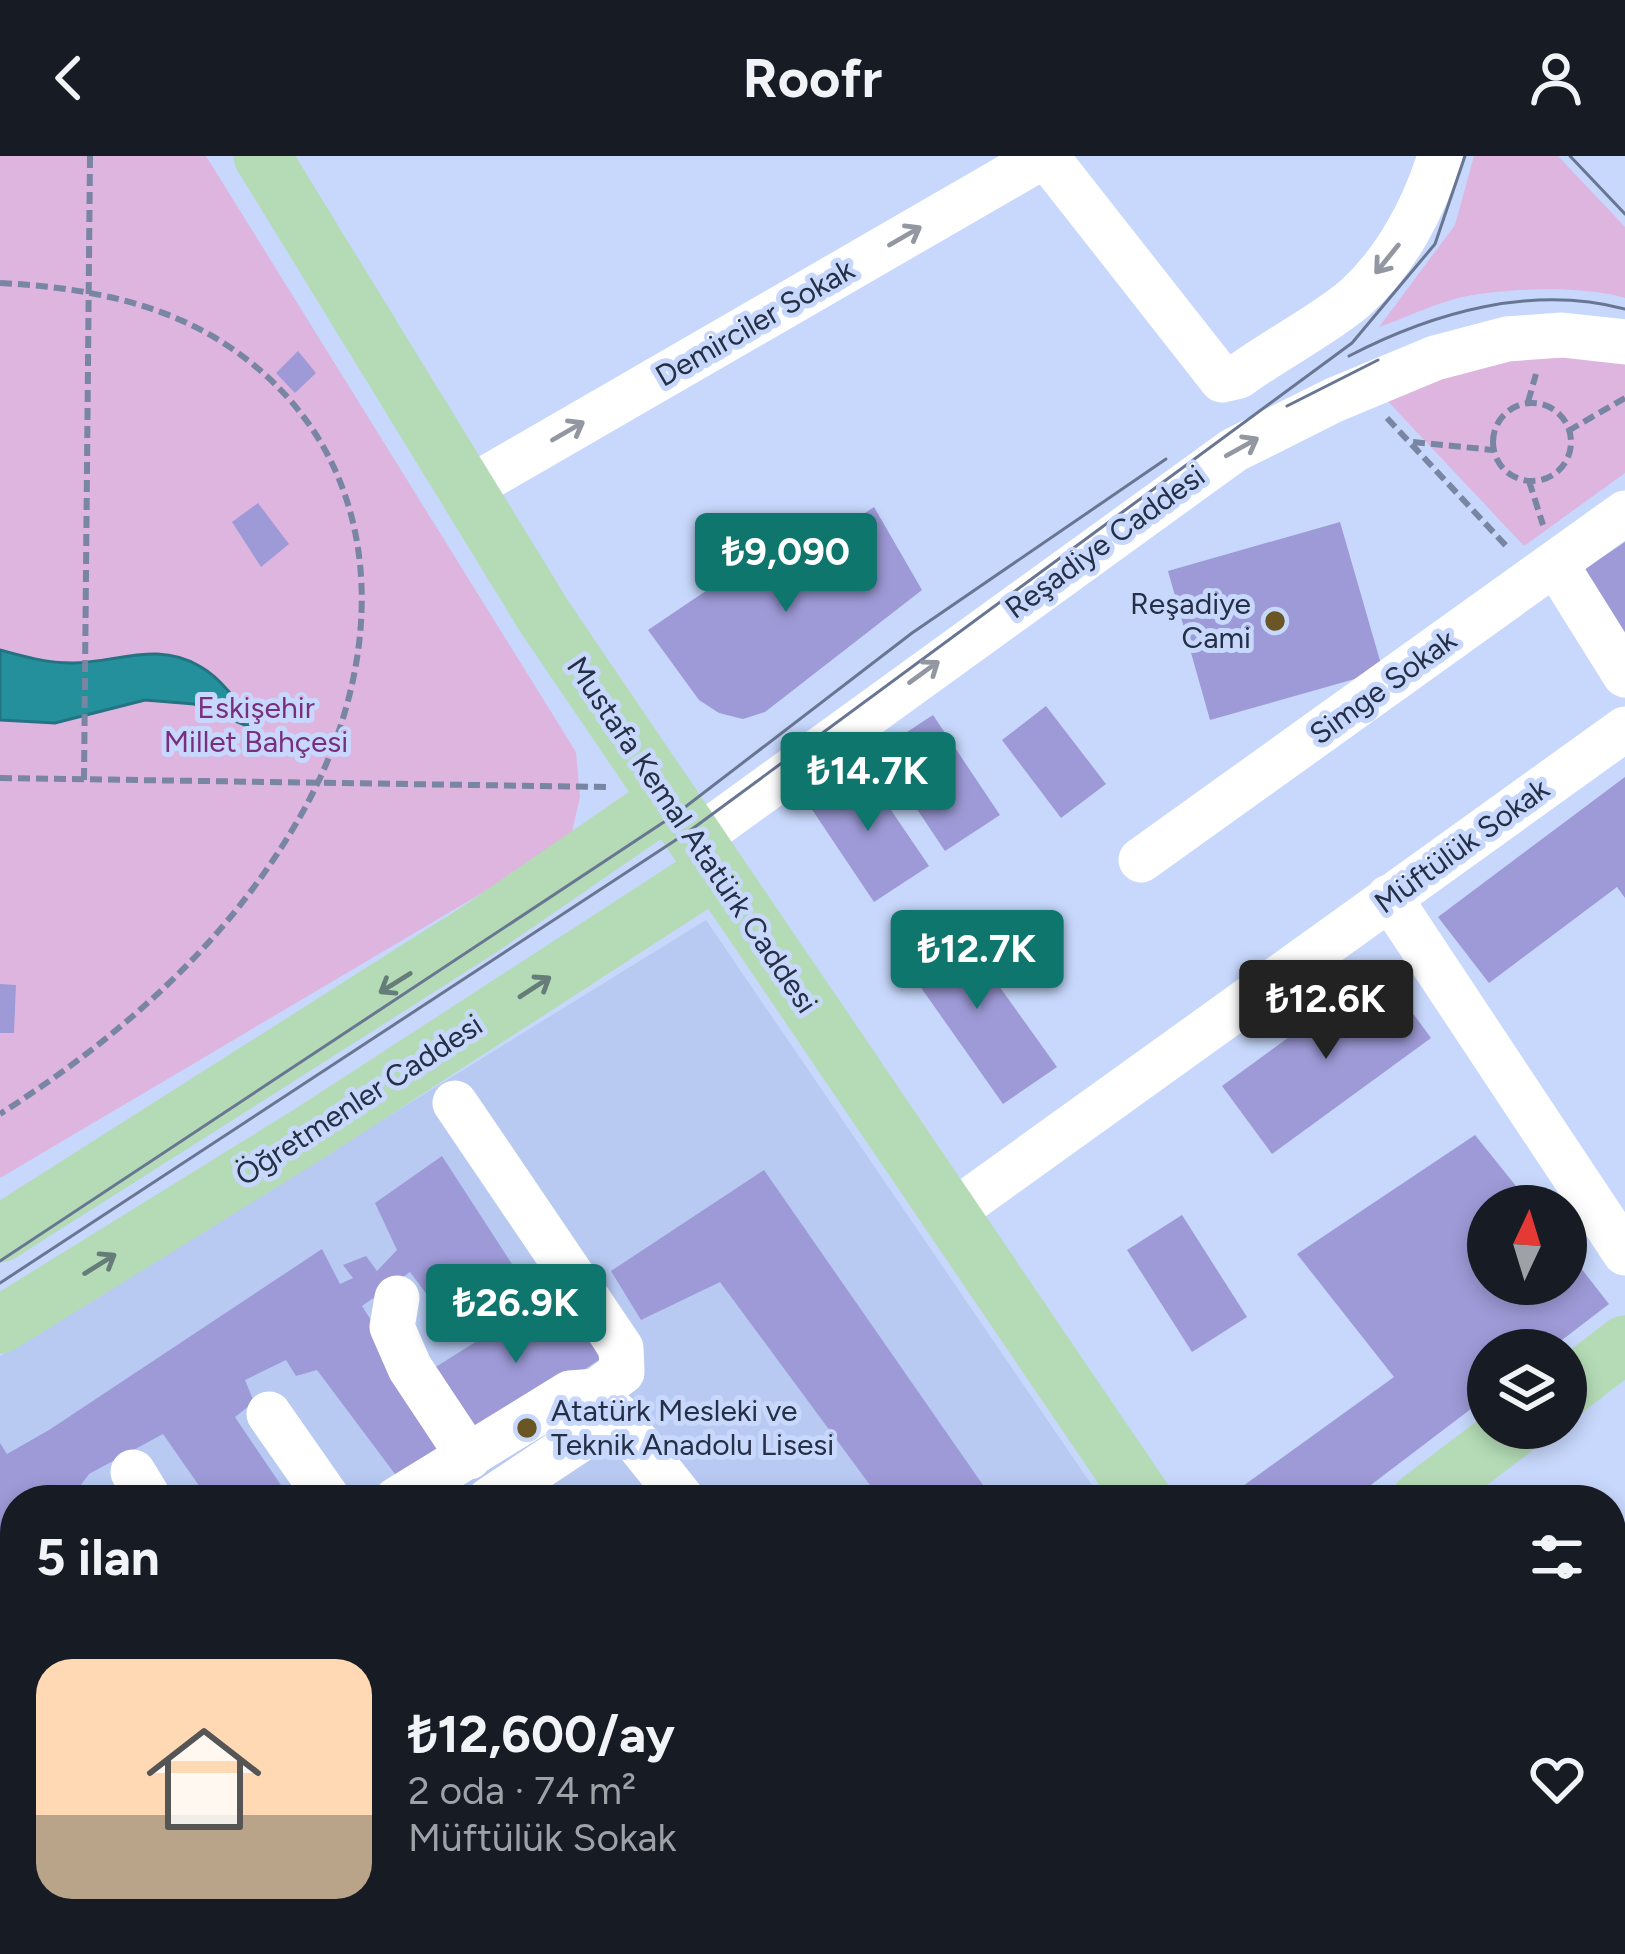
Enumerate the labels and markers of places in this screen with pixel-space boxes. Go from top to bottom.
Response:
pin: ₺9,090 [688,513,884,615]
place label: Reşadiye Cami [1130,585,1251,656]
marker: Reşadiye Cami [1262,608,1288,634]
pin: ₺14.7K [770,732,966,834]
pin: ₺12.7K [879,910,1075,1012]
pin: ₺12.6K [1228,960,1424,1062]
pin: ₺26.9K [418,1264,614,1366]
place label: Atatürk Mesleki ve Teknik Anadolu Lisesi [551,1392,834,1463]
marker: Atatürk Mesleki ve Teknik Anadolu Lisesi [514,1415,540,1441]

